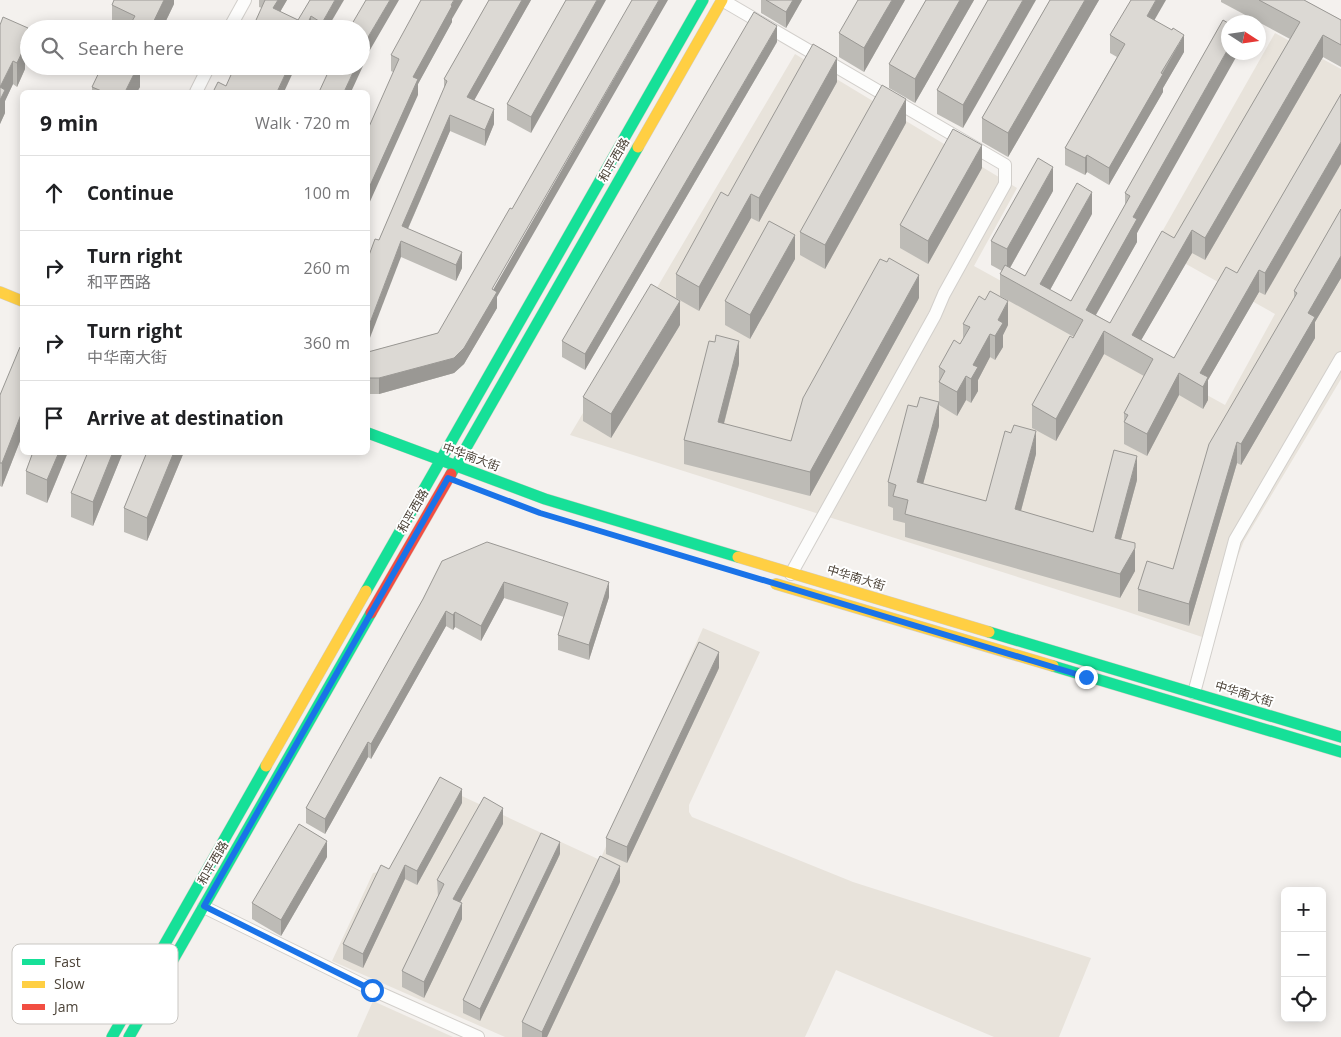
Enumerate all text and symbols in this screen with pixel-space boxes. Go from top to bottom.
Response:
north arrow [1221,15,1266,60]
search box [20,20,370,75]
icon: search [38,34,66,62]
text: Search here [78,35,184,61]
text: 9 min [40,109,98,137]
text: Walk · 720 m [255,112,350,134]
street label: 和平西路 [594,135,633,185]
icon: ahead [40,179,68,207]
text: Continue [87,180,174,206]
text: 100 m [304,182,350,204]
text: Turn right [87,243,182,269]
icon: right [40,254,68,282]
text: 260 m [304,257,350,279]
text: 和平西路 [87,271,151,293]
text: Turn right [87,318,182,344]
icon: right [40,329,68,357]
text: 360 m [304,332,350,354]
text: 中华南大街 [87,346,167,368]
icon: arrive [40,404,68,432]
text: Arrive at destination [87,405,284,431]
street label: 中华南大街 [440,438,502,475]
street label: 和平西路 [393,486,432,536]
street label: 中华南大街 [825,561,887,594]
route end [1075,666,1098,689]
street label: 中华南大街 [1213,677,1275,710]
street label: 和平西路 [193,838,232,888]
map controls [1281,887,1326,1022]
button: + [1281,887,1326,932]
button: − [1281,932,1326,977]
legend [12,944,178,1024]
text: Fast [54,952,81,971]
text: Slow [54,974,85,993]
button: locate [1281,977,1326,1022]
route start [361,979,384,1002]
text: Jam [52,997,79,1016]

